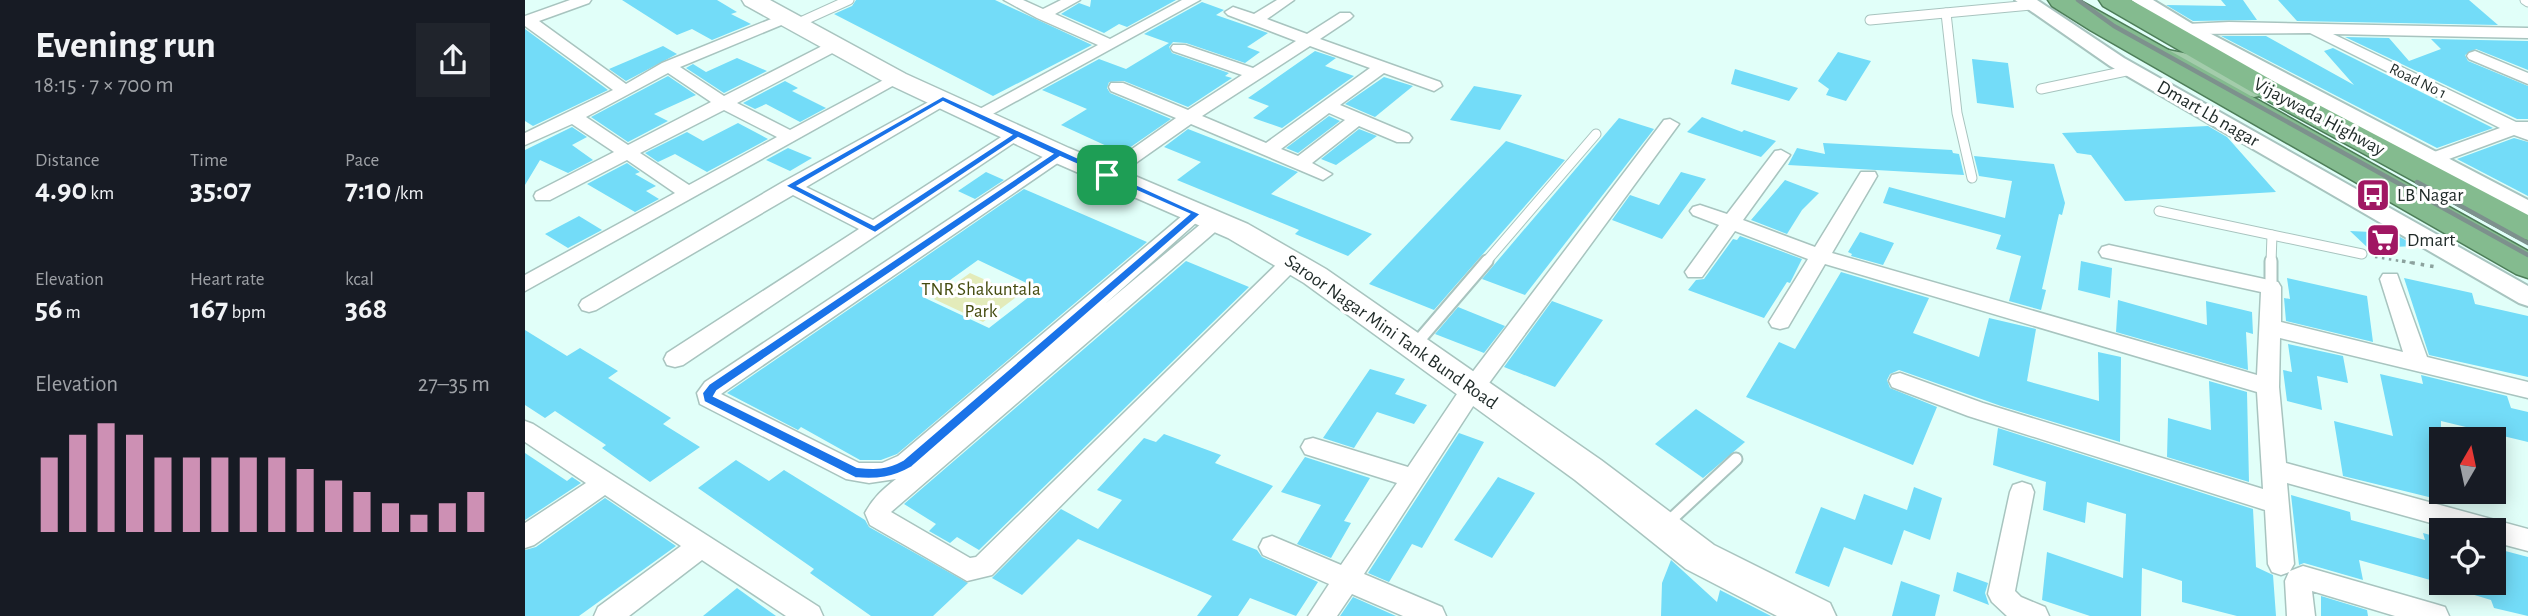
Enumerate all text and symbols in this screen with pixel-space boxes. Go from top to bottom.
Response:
button: share [416,23,490,97]
text: Evening run [35,27,216,65]
street label: Road No 1 [2387,60,2449,102]
text: 18:15 · 7 × 700 m [35,74,174,97]
street label: Vijaywada Highway [2250,74,2388,160]
street label: Dmart Lb nagar [2154,77,2262,151]
pin [1077,145,1137,205]
text: Distance [35,151,99,170]
text: Time [190,151,228,170]
text: Pace [345,151,379,170]
icon: arrive [1088,156,1126,194]
text: 4.90 [35,175,87,205]
text: 35:07 [190,175,251,205]
text: 7:10 [345,175,391,205]
bus stop icon: LB Nagar [2354,176,2392,214]
text: km [87,184,114,203]
text: /km [391,184,424,203]
place label: LB Nagar [2397,186,2463,205]
supermarket icon: Dmart [2364,221,2402,259]
place label: Dmart [2407,231,2455,250]
street label: Saroor Nagar Mini Tank Bund Road [1281,251,1501,413]
text: Elevation [35,270,104,289]
text: Heart rate [190,270,265,289]
text: kcal [345,270,374,289]
park label: TNR Shakuntala Park [921,280,1041,321]
text: 56 [35,294,62,324]
text: 167 [190,294,228,324]
text: 368 [345,294,387,324]
text: m [62,303,81,322]
text: bpm [228,303,266,322]
text: Elevation [35,373,118,396]
text: 27–35 m [418,373,490,396]
north arrow [2429,427,2506,504]
map controls [2429,427,2506,595]
button: locate [2429,518,2506,595]

